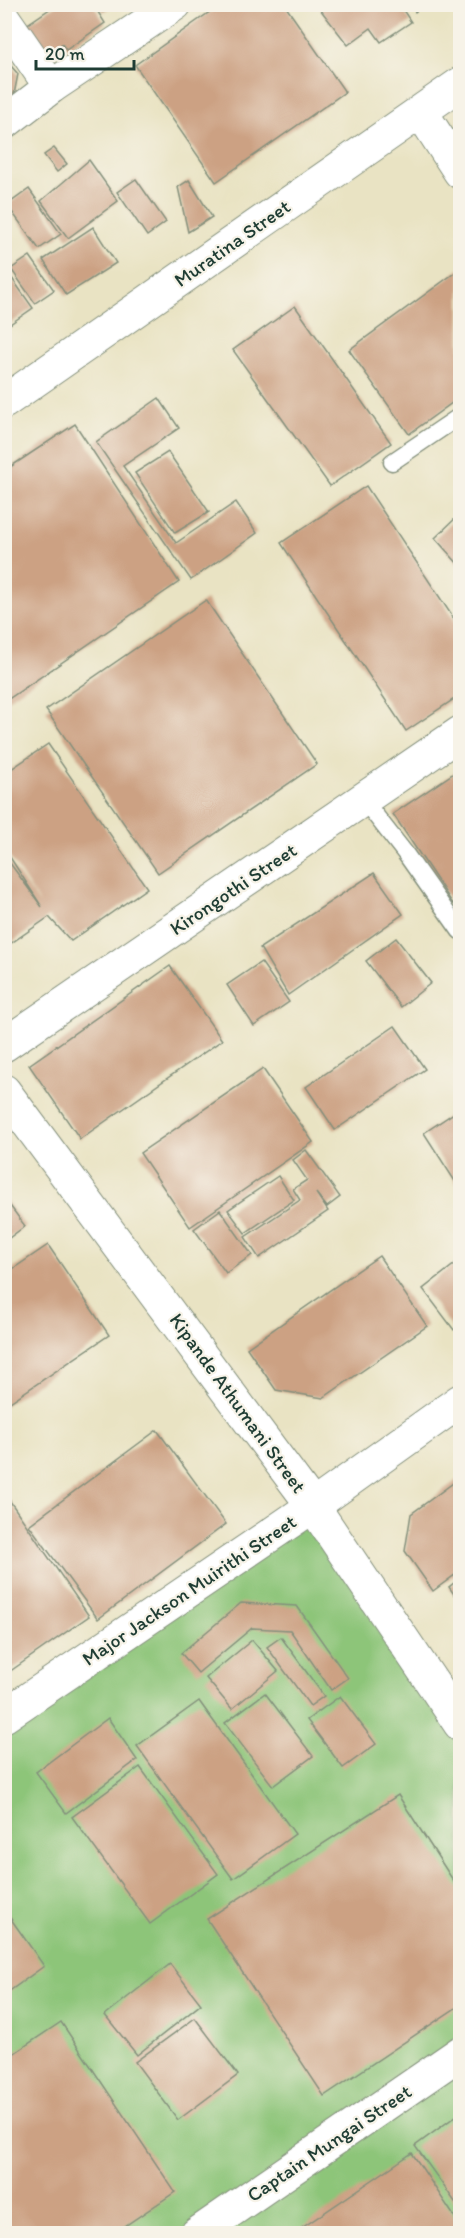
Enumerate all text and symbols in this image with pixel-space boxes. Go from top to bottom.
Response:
scale bar [36,33,134,71]
text: 20 m [45,43,85,65]
street label: Muratina Street [169,194,295,292]
street label: Kirongothi Street [165,837,301,940]
street label: Kipande Athumani Street [165,1308,311,1498]
street label: Major Jackson Muirithi Street [77,1509,301,1671]
street label: Captain Mungai Street [242,2079,416,2207]

